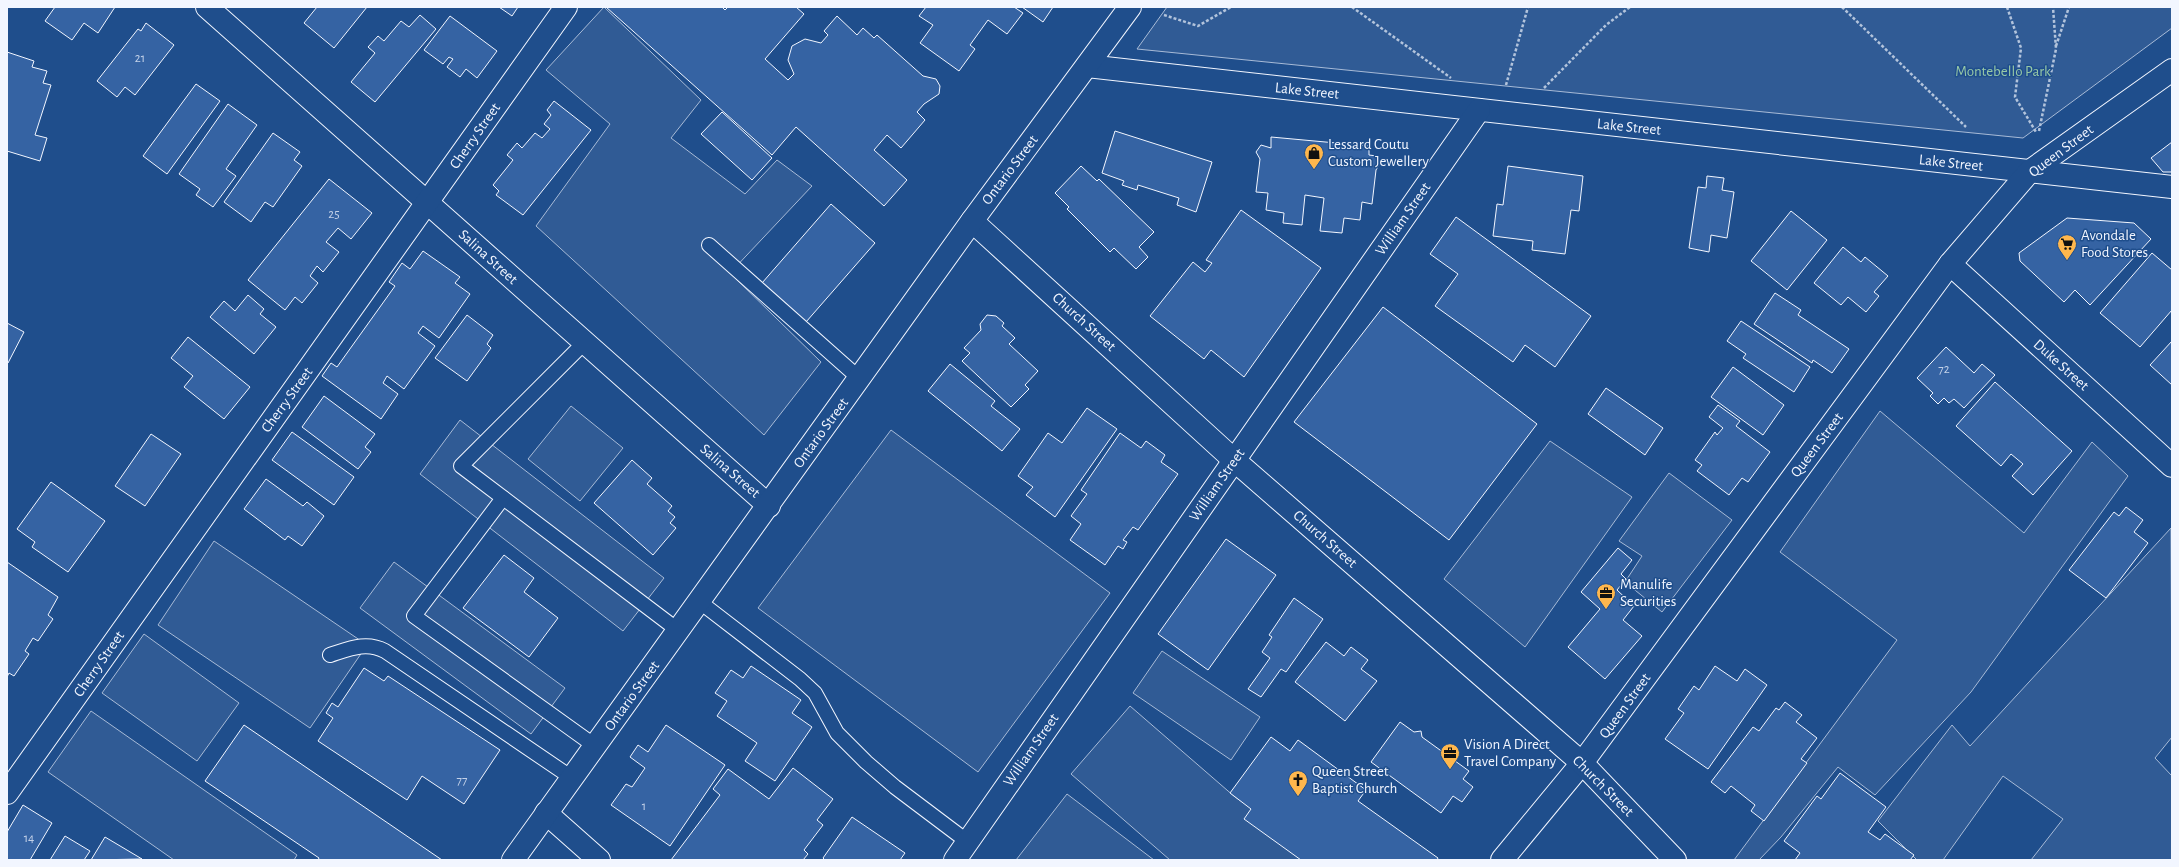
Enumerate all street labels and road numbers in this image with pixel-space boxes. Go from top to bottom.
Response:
street label: Lake Street [1274,80,1340,102]
street label: Cherry Street [447,100,503,172]
street label: Lake Street [1596,116,1662,138]
street label: Queen Street [2026,122,2096,180]
street label: Ontario Street [979,132,1041,207]
street label: Lake Street [1918,152,1984,174]
street label: William Street [1373,180,1434,258]
street label: Salina Street [456,227,520,287]
street label: Church Street [1050,290,1119,354]
street label: Duke Street [2030,336,2092,394]
street label: Cherry Street [258,364,316,435]
street label: Ontario Street [791,395,851,471]
street label: Queen Street [1788,410,1846,480]
street label: Salina Street [697,441,763,501]
street label: William Street [1187,446,1248,524]
street label: Church Street [1290,507,1360,571]
street label: Cherry Street [71,628,127,700]
street label: Ontario Street [602,658,662,734]
street label: Queen Street [1596,670,1654,741]
street label: William Street [1001,711,1062,789]
street label: Church Street [1570,753,1636,819]

